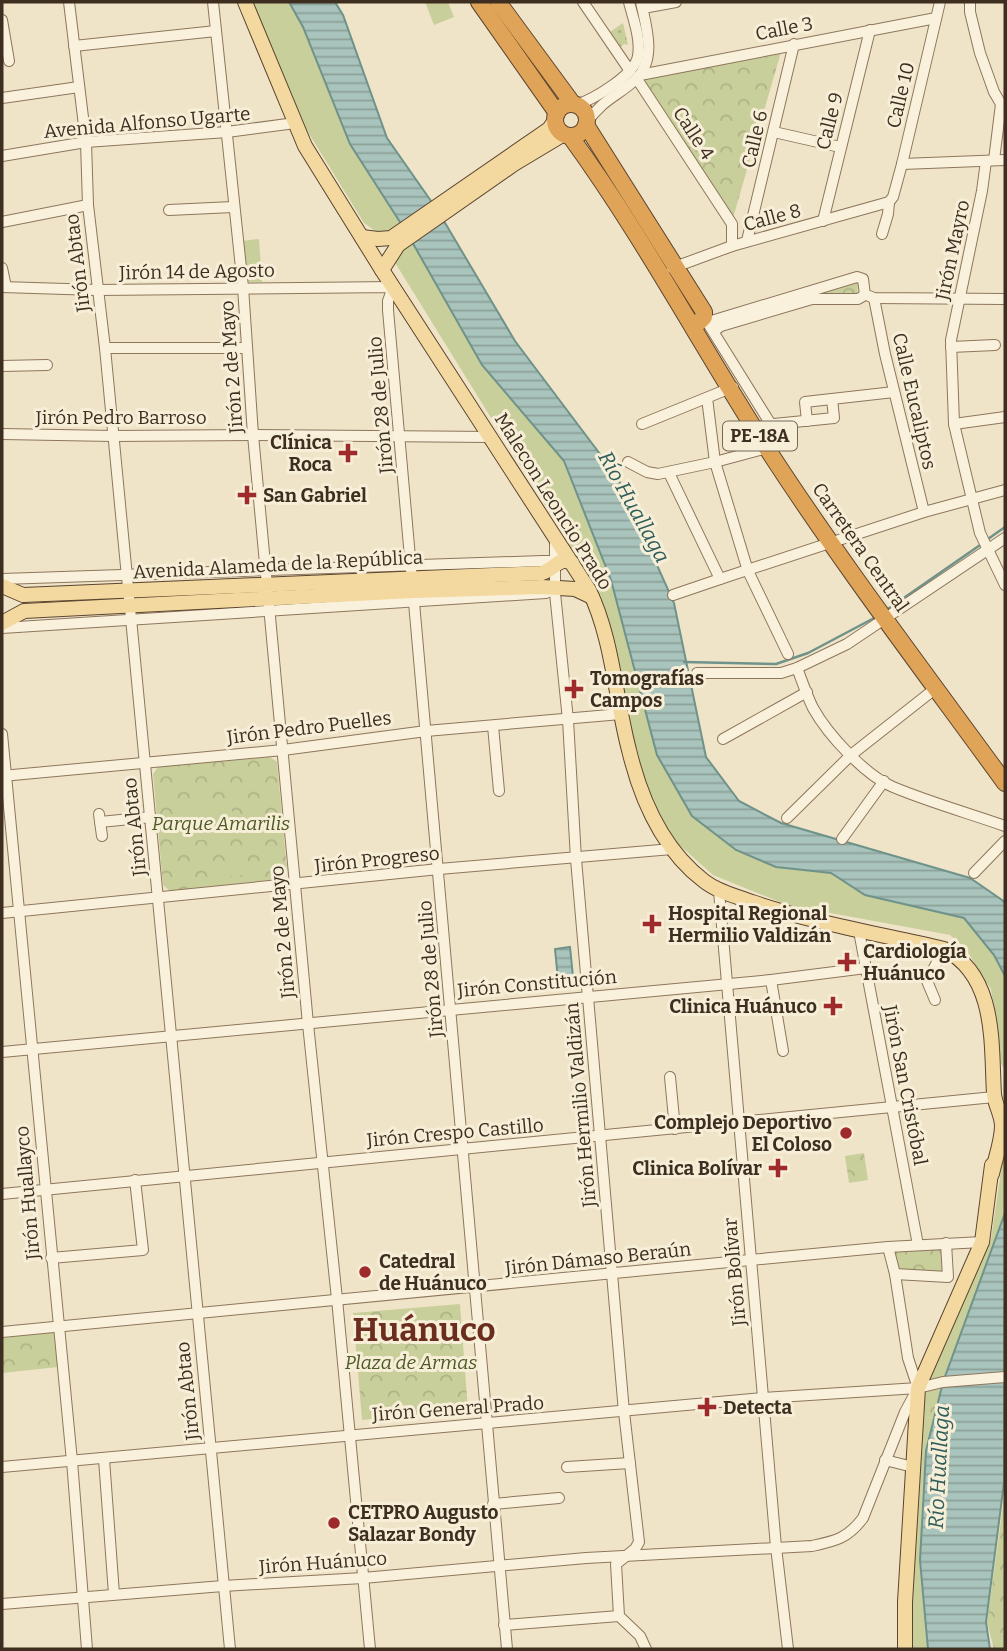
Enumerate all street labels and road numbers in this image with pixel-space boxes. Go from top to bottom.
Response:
street label: Calle 3 [753,12,815,45]
street label: Calle 10 [882,60,919,130]
street label: Calle 9 [811,90,848,152]
street label: Avenida Alfonso Ugarte [43,102,251,143]
street label: Calle 4 [668,102,719,164]
street label: Calle 6 [737,108,772,170]
street label: Jirón Mayro [930,198,974,303]
street label: Calle 8 [741,199,804,236]
street label: Jirón Abtao [60,212,95,314]
street label: Jirón 14 de Agosto [118,259,275,284]
street label: Jirón 2 de Mayo [215,300,248,435]
street label: Calle Eucaliptos [888,331,941,472]
street label: Jirón 28 de Julio [363,335,398,475]
street label: Jirón Pedro Barroso [34,406,207,429]
street label: Malecon Leoncio Prado [490,409,617,594]
road number: PE-18A [723,422,797,450]
street label: Carretera Central [807,478,914,616]
street label: Avenida Alameda de la República [132,545,424,584]
street label: Jirón Pedro Puelles [224,706,393,749]
street label: Jirón Abtao [118,777,151,878]
street label: Jirón Progreso [312,841,441,878]
street label: Jirón 2 de Mayo [265,865,300,1000]
street label: Jirón 28 de Julio [413,899,448,1039]
street label: Jirón Constitución [455,965,618,1002]
street label: Jirón Hermilio Valdizán [560,1002,601,1209]
street label: Jirón San Cristóbal [878,1002,932,1167]
street label: Jirón Crespo Castillo [365,1113,545,1152]
street label: Jirón Huallayco [10,1125,45,1262]
street label: Jirón Bolívar [718,1216,751,1328]
street label: Jirón Dámaso Beraún [503,1237,692,1280]
street label: Jirón Abtao [171,1341,204,1442]
street label: Jirón General Prado [370,1391,545,1426]
street label: Jirón Huánuco [257,1547,388,1579]

